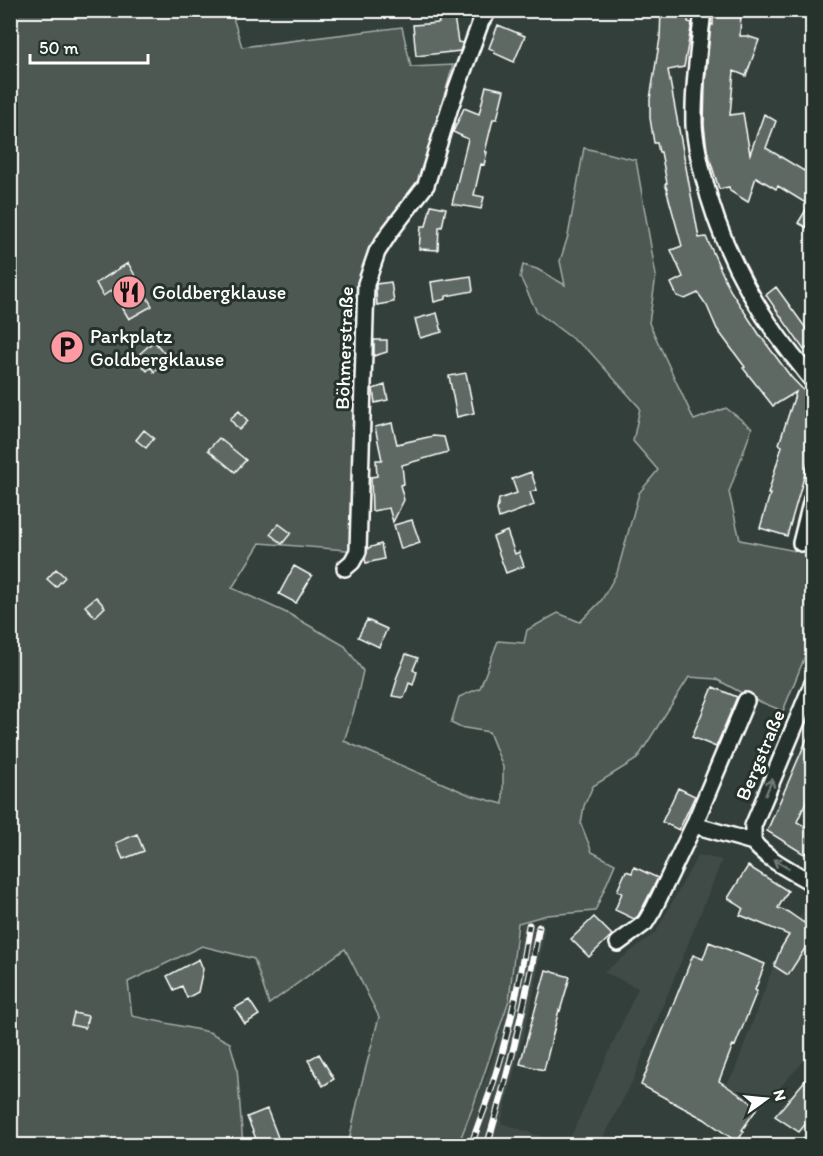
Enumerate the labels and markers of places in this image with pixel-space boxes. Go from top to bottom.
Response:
restaurant icon: Goldbergklause [111,274,147,310]
place label: Goldbergklause [152,280,286,304]
place label: Parkplatz Goldbergklause [90,324,224,371]
parking icon: Parkplatz Goldbergklause [49,329,85,365]

